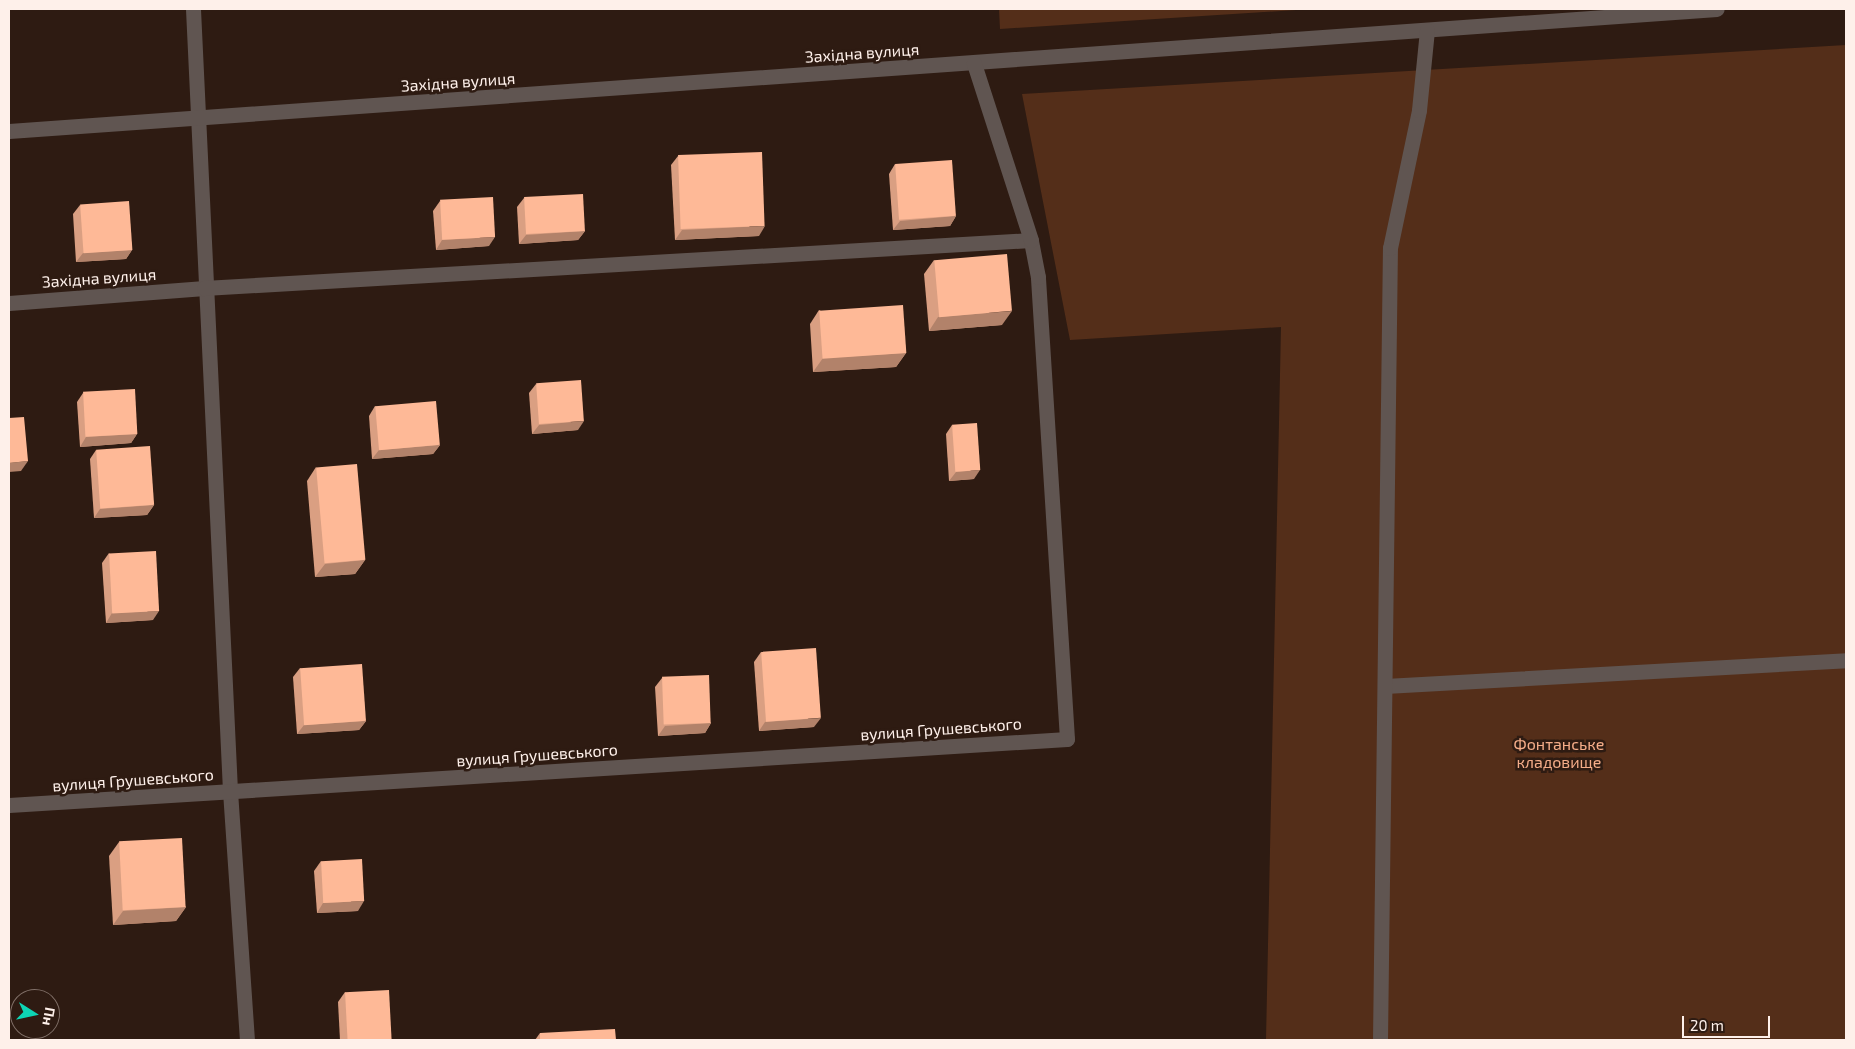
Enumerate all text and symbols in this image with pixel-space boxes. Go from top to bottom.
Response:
street label: Західна вулиця [804,39,920,67]
street label: Західна вулиця [400,68,516,96]
street label: Західна вулиця [41,264,157,292]
street label: вулиця Грушевського [860,714,1022,744]
park label: Фонтанське кладовище [1514,734,1604,772]
street label: вулиця Грушевського [456,740,618,770]
street label: вулиця Грушевського [52,765,214,795]
north arrow [10,989,60,1039]
text: Пн [39,1006,59,1027]
scale bar [1685,1006,1772,1038]
text: 20 m [1690,1016,1724,1034]

